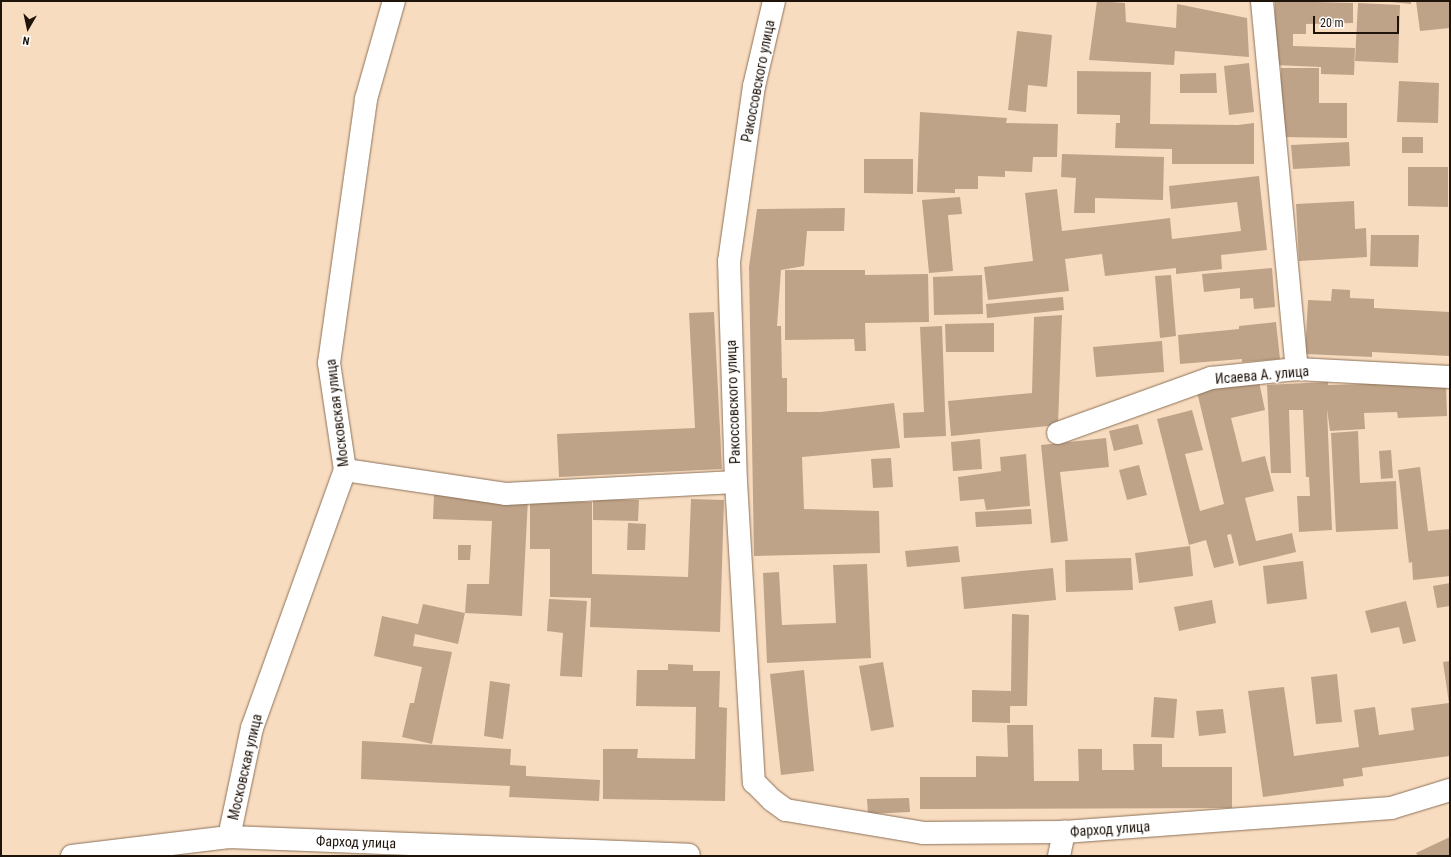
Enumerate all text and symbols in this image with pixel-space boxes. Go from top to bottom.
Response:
north arrow [8,8,48,48]
scale bar [1315,8,1401,34]
text: 20 m [1320,16,1344,30]
street label: Ракоссовского улица [738,18,778,144]
text: N [22,33,30,47]
street label: Ракоссовского улица [722,340,744,464]
street label: Московская улица [322,358,352,468]
street label: Исаева А. улица [1214,363,1310,387]
street label: Московская улица [225,712,265,822]
street label: Фарход улица [1069,818,1151,840]
street label: Фарход улица [316,832,396,852]

